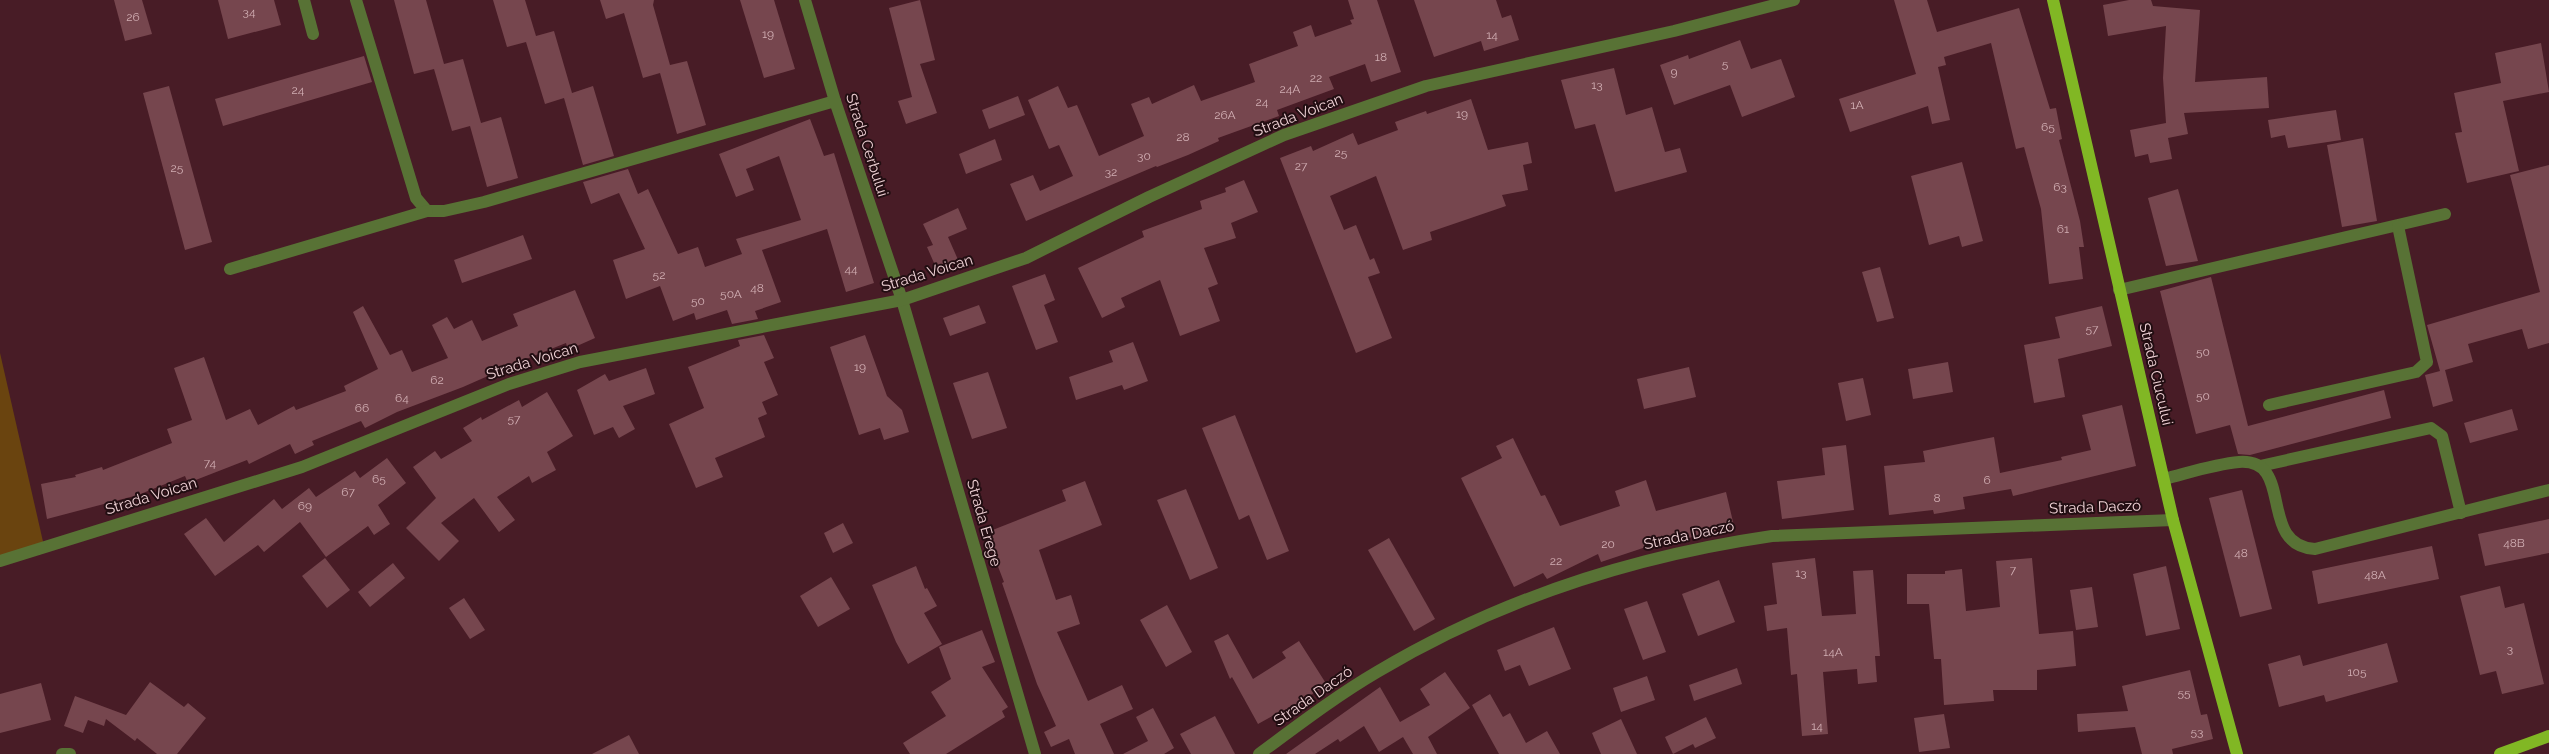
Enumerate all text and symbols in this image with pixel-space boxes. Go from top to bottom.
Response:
house number: 34 [243,5,256,19]
house number: 26 [126,10,140,24]
house number: 19 [762,27,774,41]
house number: 14 [1486,28,1498,42]
house number: 18 [1375,50,1387,64]
house number: 5 [1722,57,1729,71]
house number: 9 [1670,65,1678,79]
house number: 22 [1310,71,1322,85]
house number: 13 [1591,78,1603,92]
house number: 24A [1280,82,1300,96]
house number: 24 [292,83,305,97]
street label: Strada Voican [1251,90,1345,140]
street label: Strada Cerbului [842,91,892,199]
house number: 24 [1256,95,1269,109]
house number: 1A [1850,98,1864,112]
house number: 19 [1456,107,1468,121]
house number: 26A [1214,108,1236,122]
house number: 65 [2041,120,2055,134]
house number: 28 [1176,130,1190,144]
house number: 25 [1335,146,1348,160]
house number: 30 [1137,149,1151,163]
house number: 27 [1295,159,1308,173]
house number: 25 [171,161,184,175]
house number: 32 [1105,165,1117,179]
house number: 63 [2053,180,2067,194]
house number: 61 [2057,222,2069,236]
street label: Strada Voican [879,251,975,295]
house number: 44 [844,262,858,276]
house number: 52 [653,268,665,282]
house number: 48 [750,281,764,295]
house number: 50A [720,287,742,301]
house number: 50 [691,294,705,308]
street label: Strada Ciucului [2135,321,2177,427]
house number: 57 [2086,322,2099,336]
street label: Strada Voican [484,339,580,383]
house number: 50 [2196,345,2210,359]
house number: 19 [854,360,866,374]
house number: 62 [430,373,444,387]
house number: 50 [2196,389,2210,403]
house number: 64 [395,391,409,405]
house number: 66 [355,401,369,415]
house number: 57 [508,412,521,426]
house number: 74 [204,456,217,470]
house number: 65 [372,472,386,486]
house number: 6 [1983,473,1991,487]
street label: Strada Voican [103,474,199,518]
street label: Strada Erege [963,477,1005,569]
house number: 67 [341,485,355,499]
house number: 8 [1933,491,1941,505]
street label: Strada Daczó [2049,496,2141,518]
house number: 69 [298,499,312,513]
street label: Strada Daczó [1642,517,1736,553]
house number: 48B [2503,536,2525,550]
house number: 20 [1601,537,1615,551]
house number: 48 [2234,546,2248,560]
house number: 22 [1550,554,1562,568]
house number: 7 [2010,563,2017,577]
house number: 13 [1795,566,1807,580]
house number: 48A [2364,568,2386,582]
house number: 3 [2507,642,2513,656]
house number: 14A [1823,645,1843,659]
street label: Strada Daczó [1270,662,1356,730]
house number: 105 [2347,665,2367,679]
house number: 55 [2177,686,2191,700]
house number: 14 [1811,719,1823,733]
house number: 53 [2191,725,2203,739]

